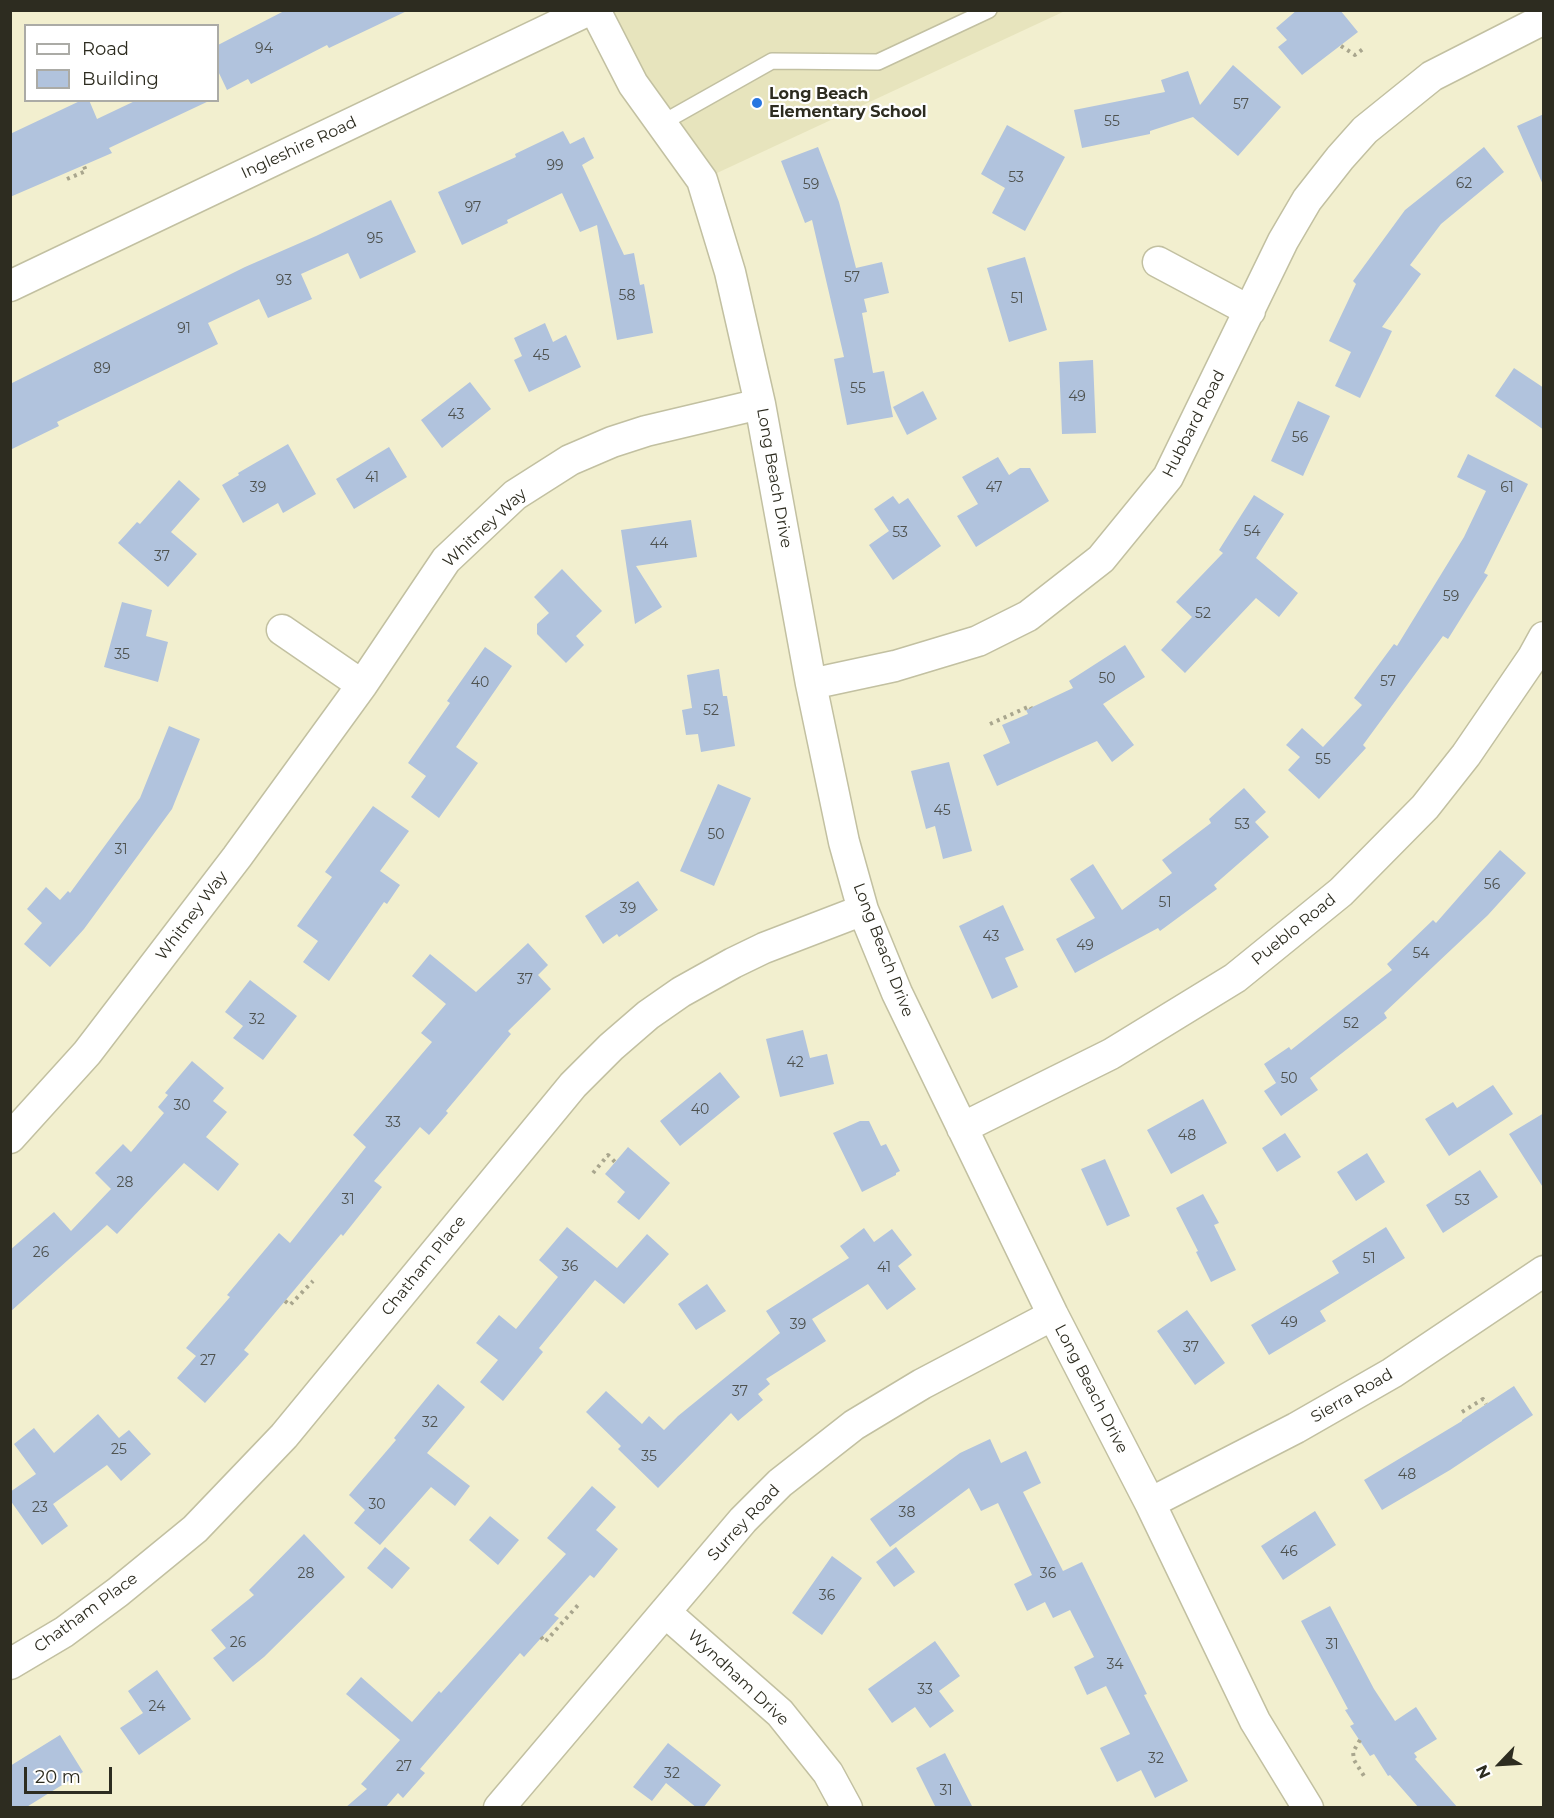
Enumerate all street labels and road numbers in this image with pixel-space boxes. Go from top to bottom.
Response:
street label: Ingleshire Road [238,113,360,183]
street label: Hubbard Road [1159,367,1229,481]
street label: Long Beach Drive [752,406,796,550]
street label: Whitney Way [439,485,531,571]
street label: Whitney Way [152,868,232,964]
street label: Long Beach Drive [849,880,917,1020]
street label: Pueblo Road [1248,890,1340,970]
street label: Chatham Place [378,1212,470,1320]
street label: Long Beach Drive [1050,1321,1132,1457]
street label: Sierra Road [1308,1365,1396,1427]
street label: Surrey Road [704,1481,784,1565]
street label: Chatham Place [30,1569,142,1657]
street label: Wyndham Drive [683,1626,793,1730]

